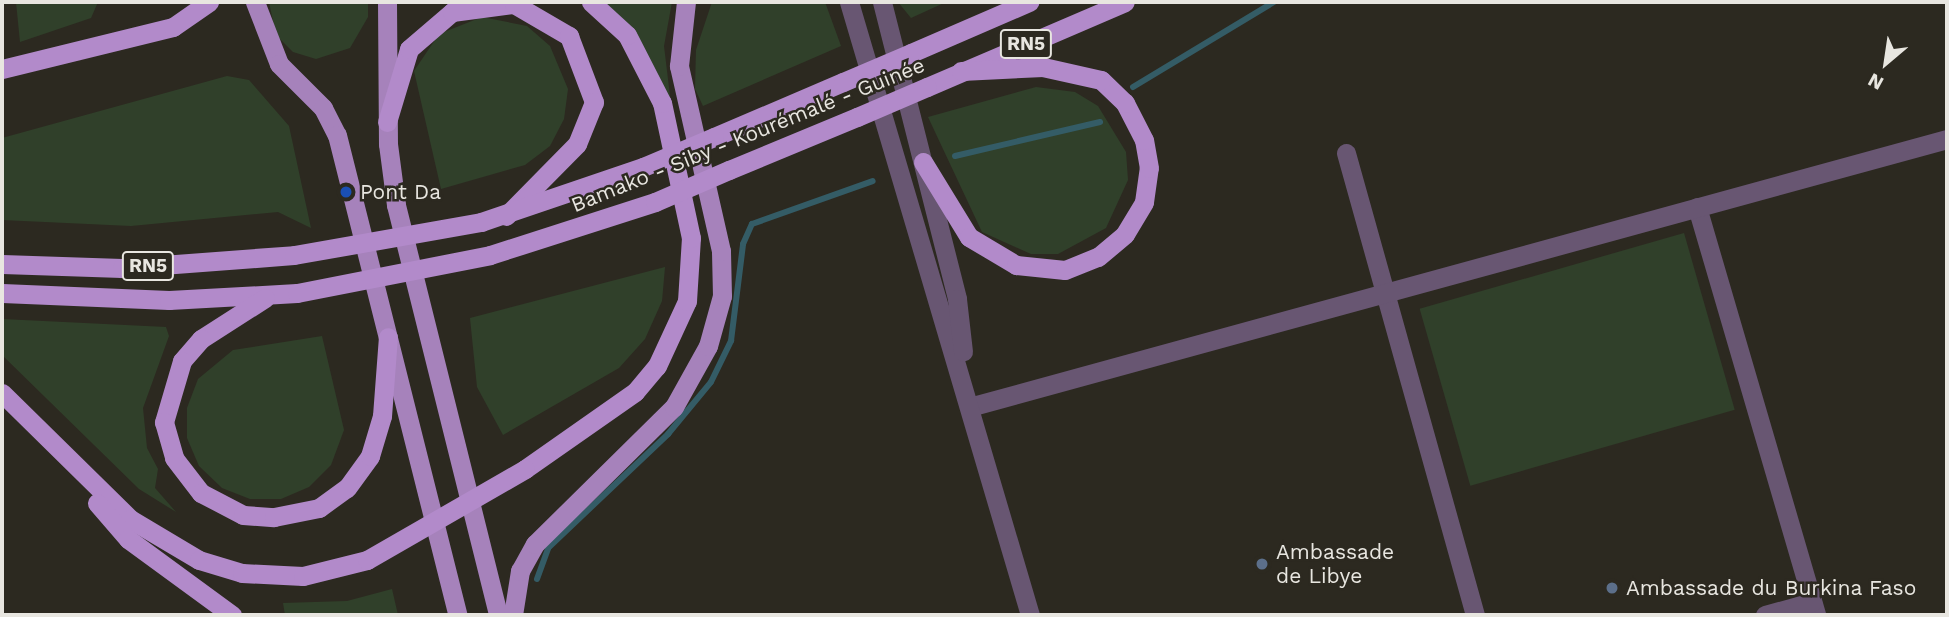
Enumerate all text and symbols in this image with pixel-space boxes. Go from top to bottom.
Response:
road number: RN5 [1000,28,1052,60]
north arrow [1851,28,1921,98]
street label: Bamako - Siby - Kourémalé - Guinée [567,52,929,218]
text: N [1864,68,1887,95]
place label: Pont Da [360,179,441,205]
marker: Pont Da [338,184,354,200]
road number: RN5 [122,250,174,282]
place label: Ambassade de Libye [1276,539,1394,589]
marker: Ambassade de Libye [1254,556,1270,572]
place label: Ambassade du Burkina Faso [1626,575,1917,601]
marker: Ambassade du Burkina Faso [1604,580,1620,596]

